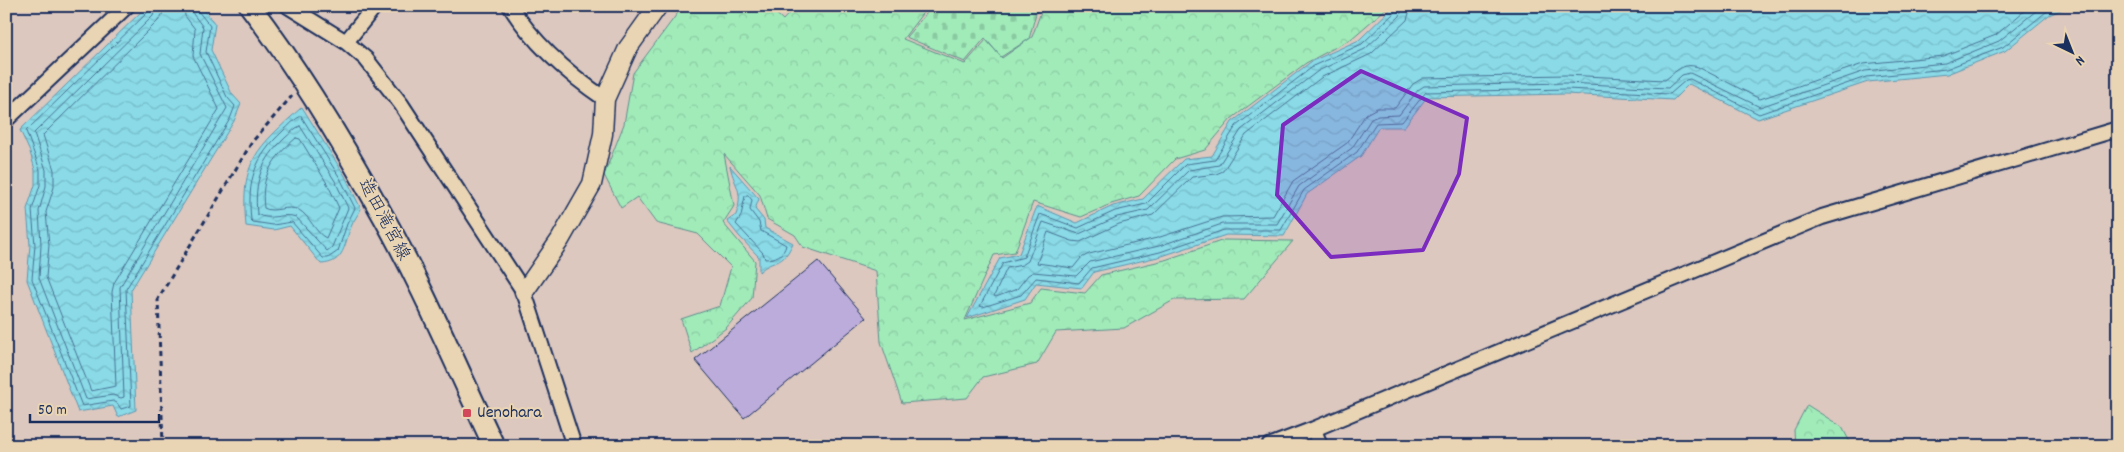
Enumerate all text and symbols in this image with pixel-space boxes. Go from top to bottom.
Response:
north arrow [2046,28,2096,78]
text: N [2070,50,2089,70]
street label: 造田滝宮線 [351,174,415,266]
scale bar [30,392,159,424]
text: 50 m [38,400,67,422]
place label: Uenohara [477,401,542,426]
marker: Uenohara [461,407,473,419]

